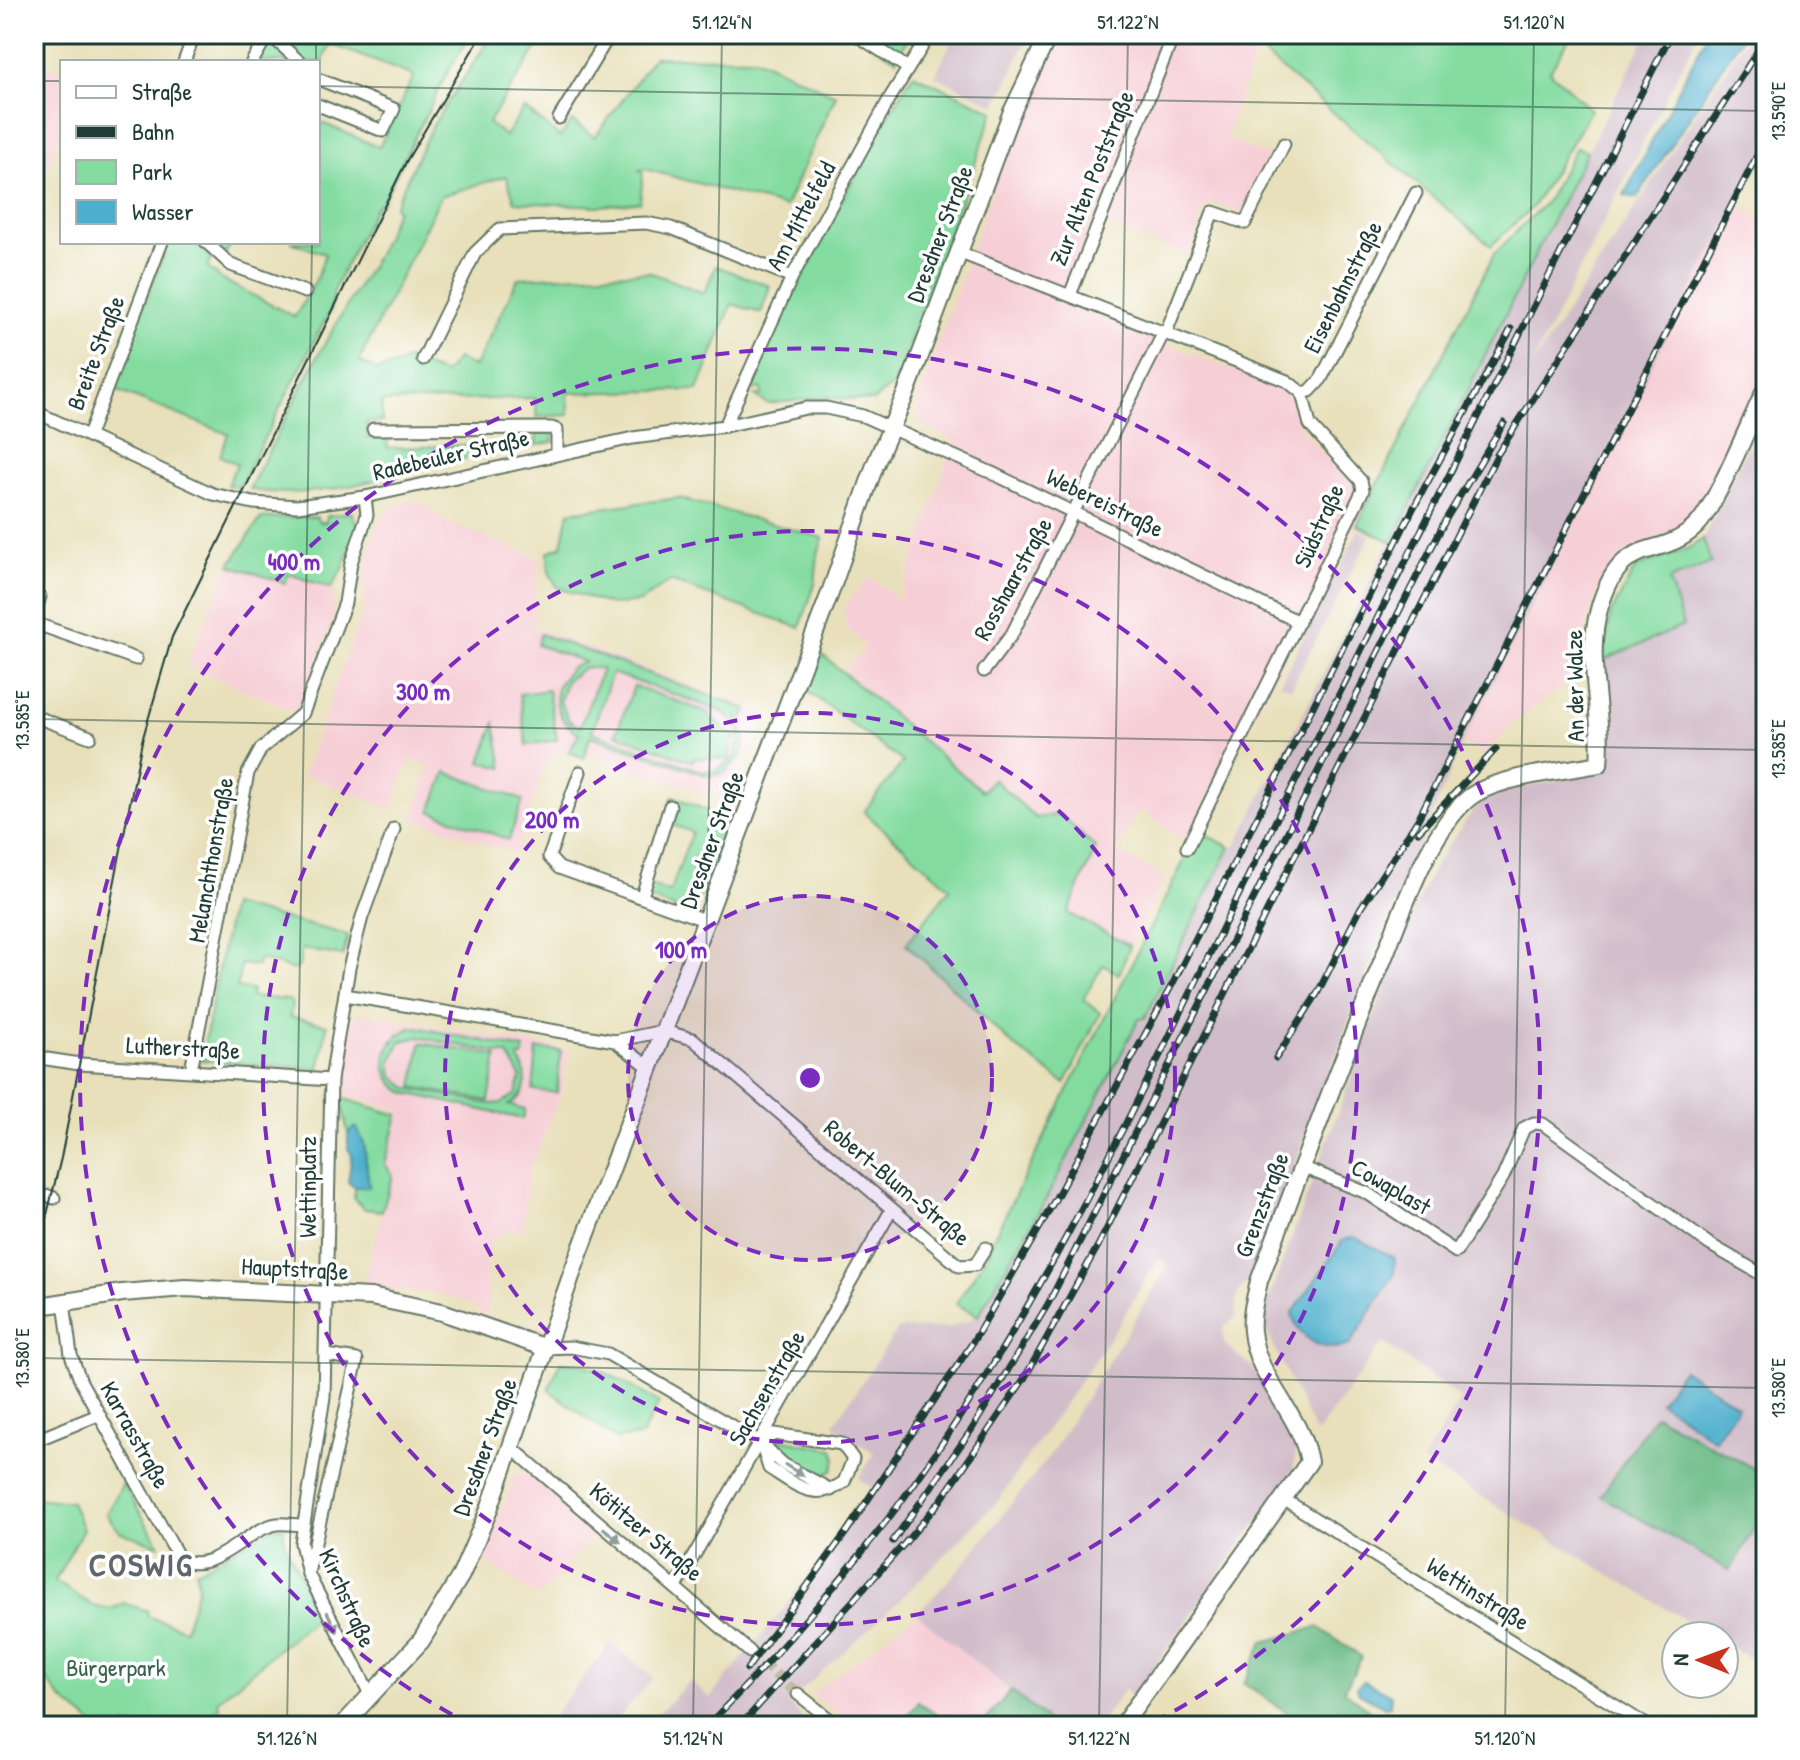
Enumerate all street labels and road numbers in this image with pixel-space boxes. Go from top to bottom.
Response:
street label: Zur Alten Poststraße [1041,85,1141,270]
street label: Am Mittelfeld [758,155,842,276]
street label: Dresdner Straße [898,160,980,307]
street label: Eisenbahnstraße [1295,215,1389,358]
street label: Breite Straße [59,291,132,414]
street label: Radebeuler Straße [370,420,532,488]
street label: Webereistraße [1042,460,1170,544]
street label: Südstraße [1285,478,1351,572]
street label: Rosshaarstraße [965,511,1059,646]
street label: An der Walze [1557,629,1591,742]
street label: Dresdner Straße [671,766,751,913]
street label: Melanchthonstraße [180,774,240,945]
street label: Lutherstraße [125,1028,241,1066]
street label: Robert-Blum-Straße [818,1112,978,1253]
street label: Wettinplatz [291,1136,323,1238]
street label: Grenzstraße [1226,1147,1296,1262]
street label: Cowaplast [1346,1151,1438,1222]
street label: Hauptstraße [241,1249,350,1287]
street label: Sachsenstraße [720,1324,812,1451]
street label: Dresdner Straße [444,1373,524,1520]
street label: Karrasstraße [93,1375,179,1494]
street label: Kötitzer Straße [583,1474,710,1588]
street label: Kirchstraße [312,1543,384,1652]
street label: Wettinstraße [1421,1549,1536,1638]

